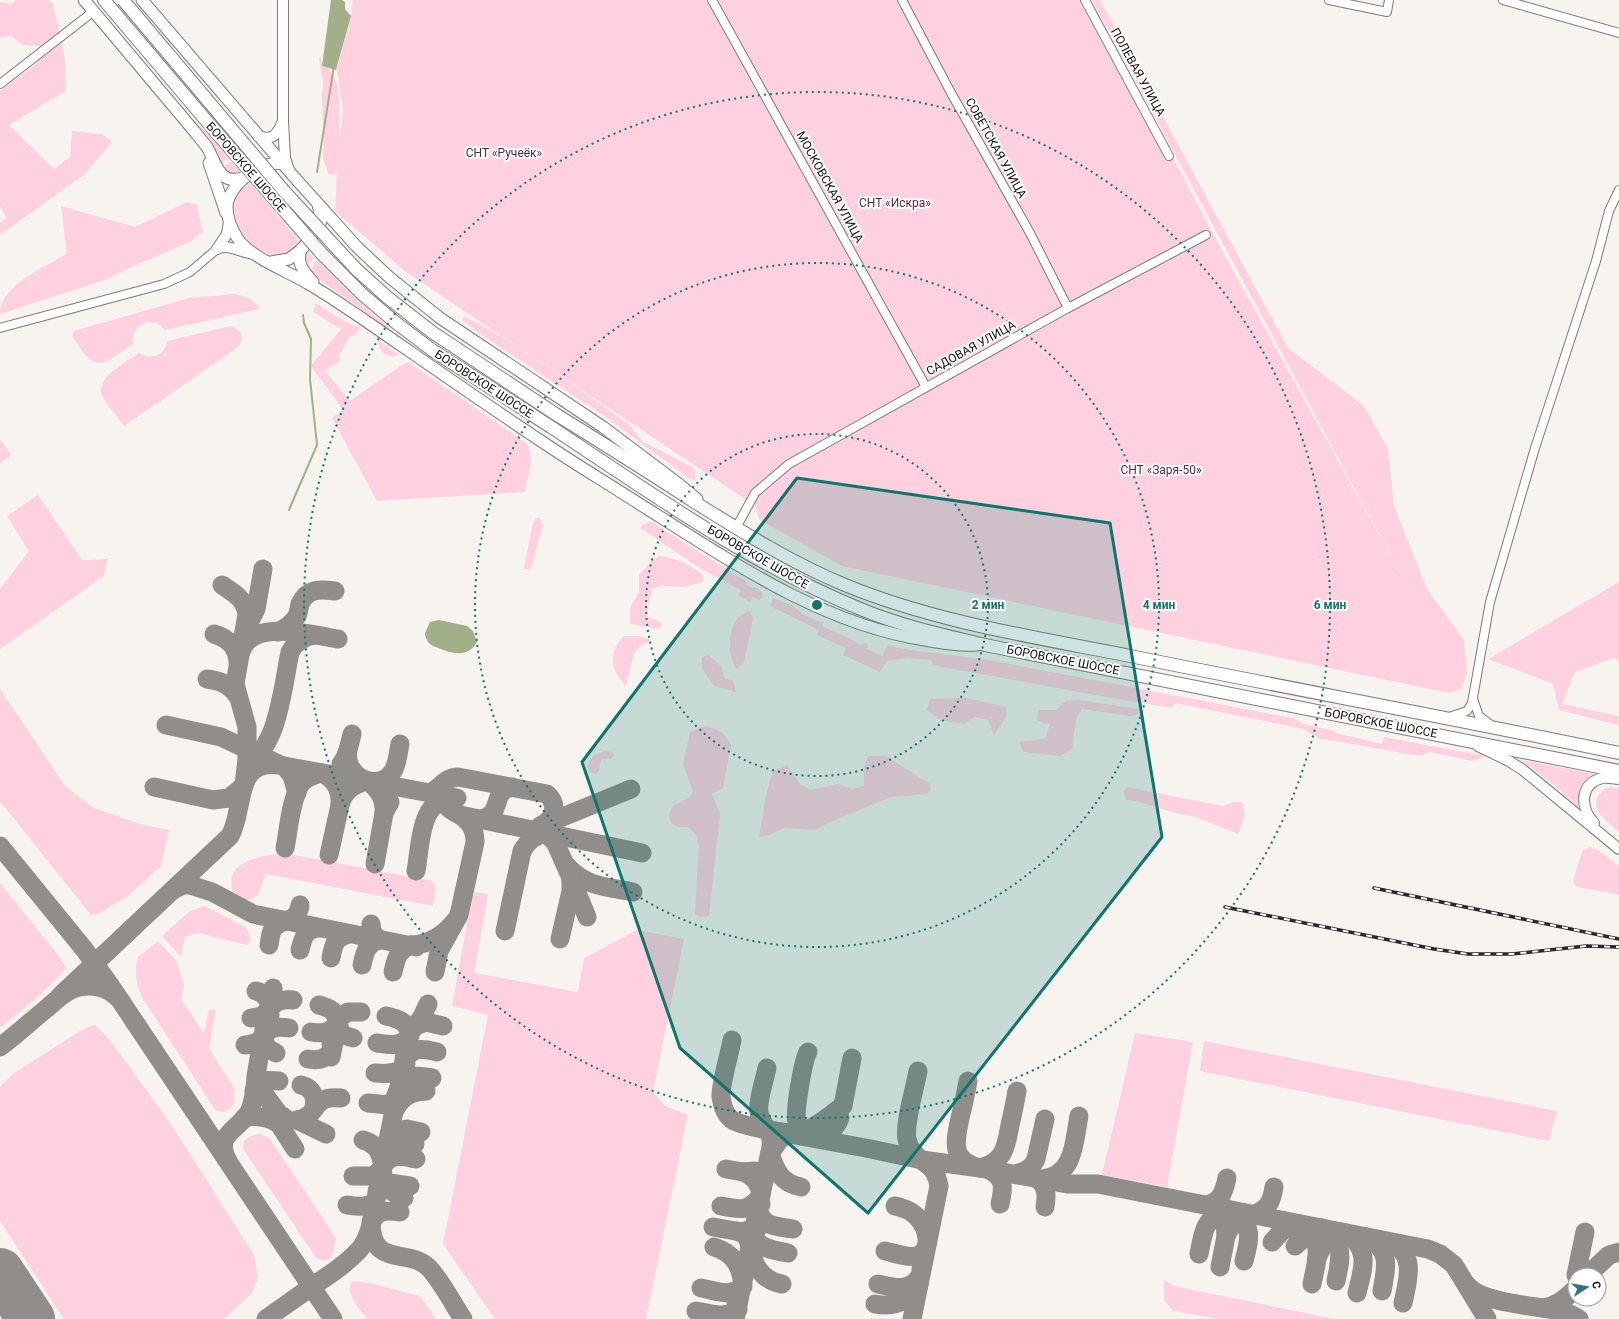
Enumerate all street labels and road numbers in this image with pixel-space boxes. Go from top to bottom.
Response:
street label: ПОЛЕВАЯ УЛИЦА [1108,25,1168,119]
street label: СОВЕТСКАЯ УЛИЦА [963,95,1029,201]
street label: БОРОВСКОЕ ШОССЕ [203,119,289,215]
street label: МОСКОВСКАЯ УЛИЦА [794,129,866,245]
street label: САДОВАЯ УЛИЦА [924,318,1018,378]
street label: БОРОВСКОЕ ШОССЕ [432,347,536,421]
street label: БОРОВСКОЕ ШОССЕ [705,522,811,592]
street label: БОРОВСКОЕ ШОССЕ [1005,642,1121,678]
street label: БОРОВСКОЕ ШОССЕ [1323,705,1439,741]

